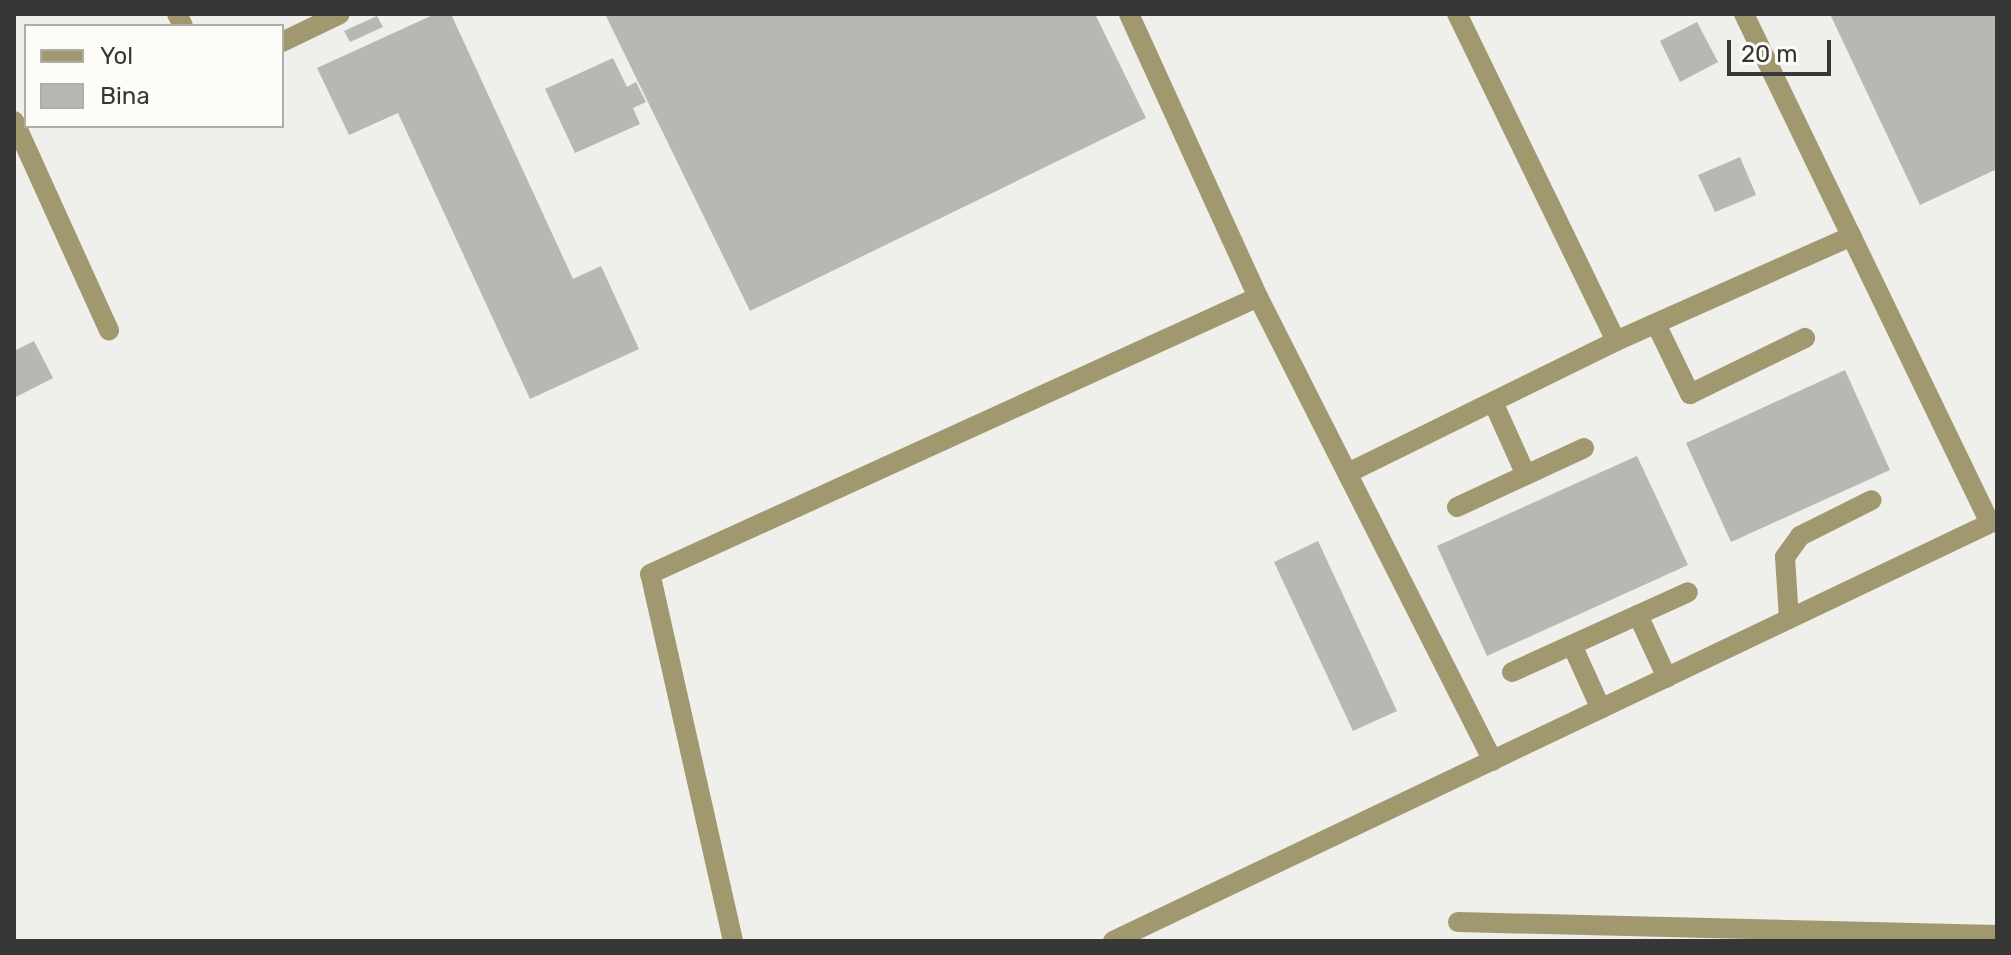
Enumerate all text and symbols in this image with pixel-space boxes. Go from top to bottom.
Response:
legend [24,24,284,128]
scale bar [1731,24,1835,74]
text: 20 m [1741,40,1798,68]
text: Yol [100,42,133,70]
text: Bina [100,82,150,110]

